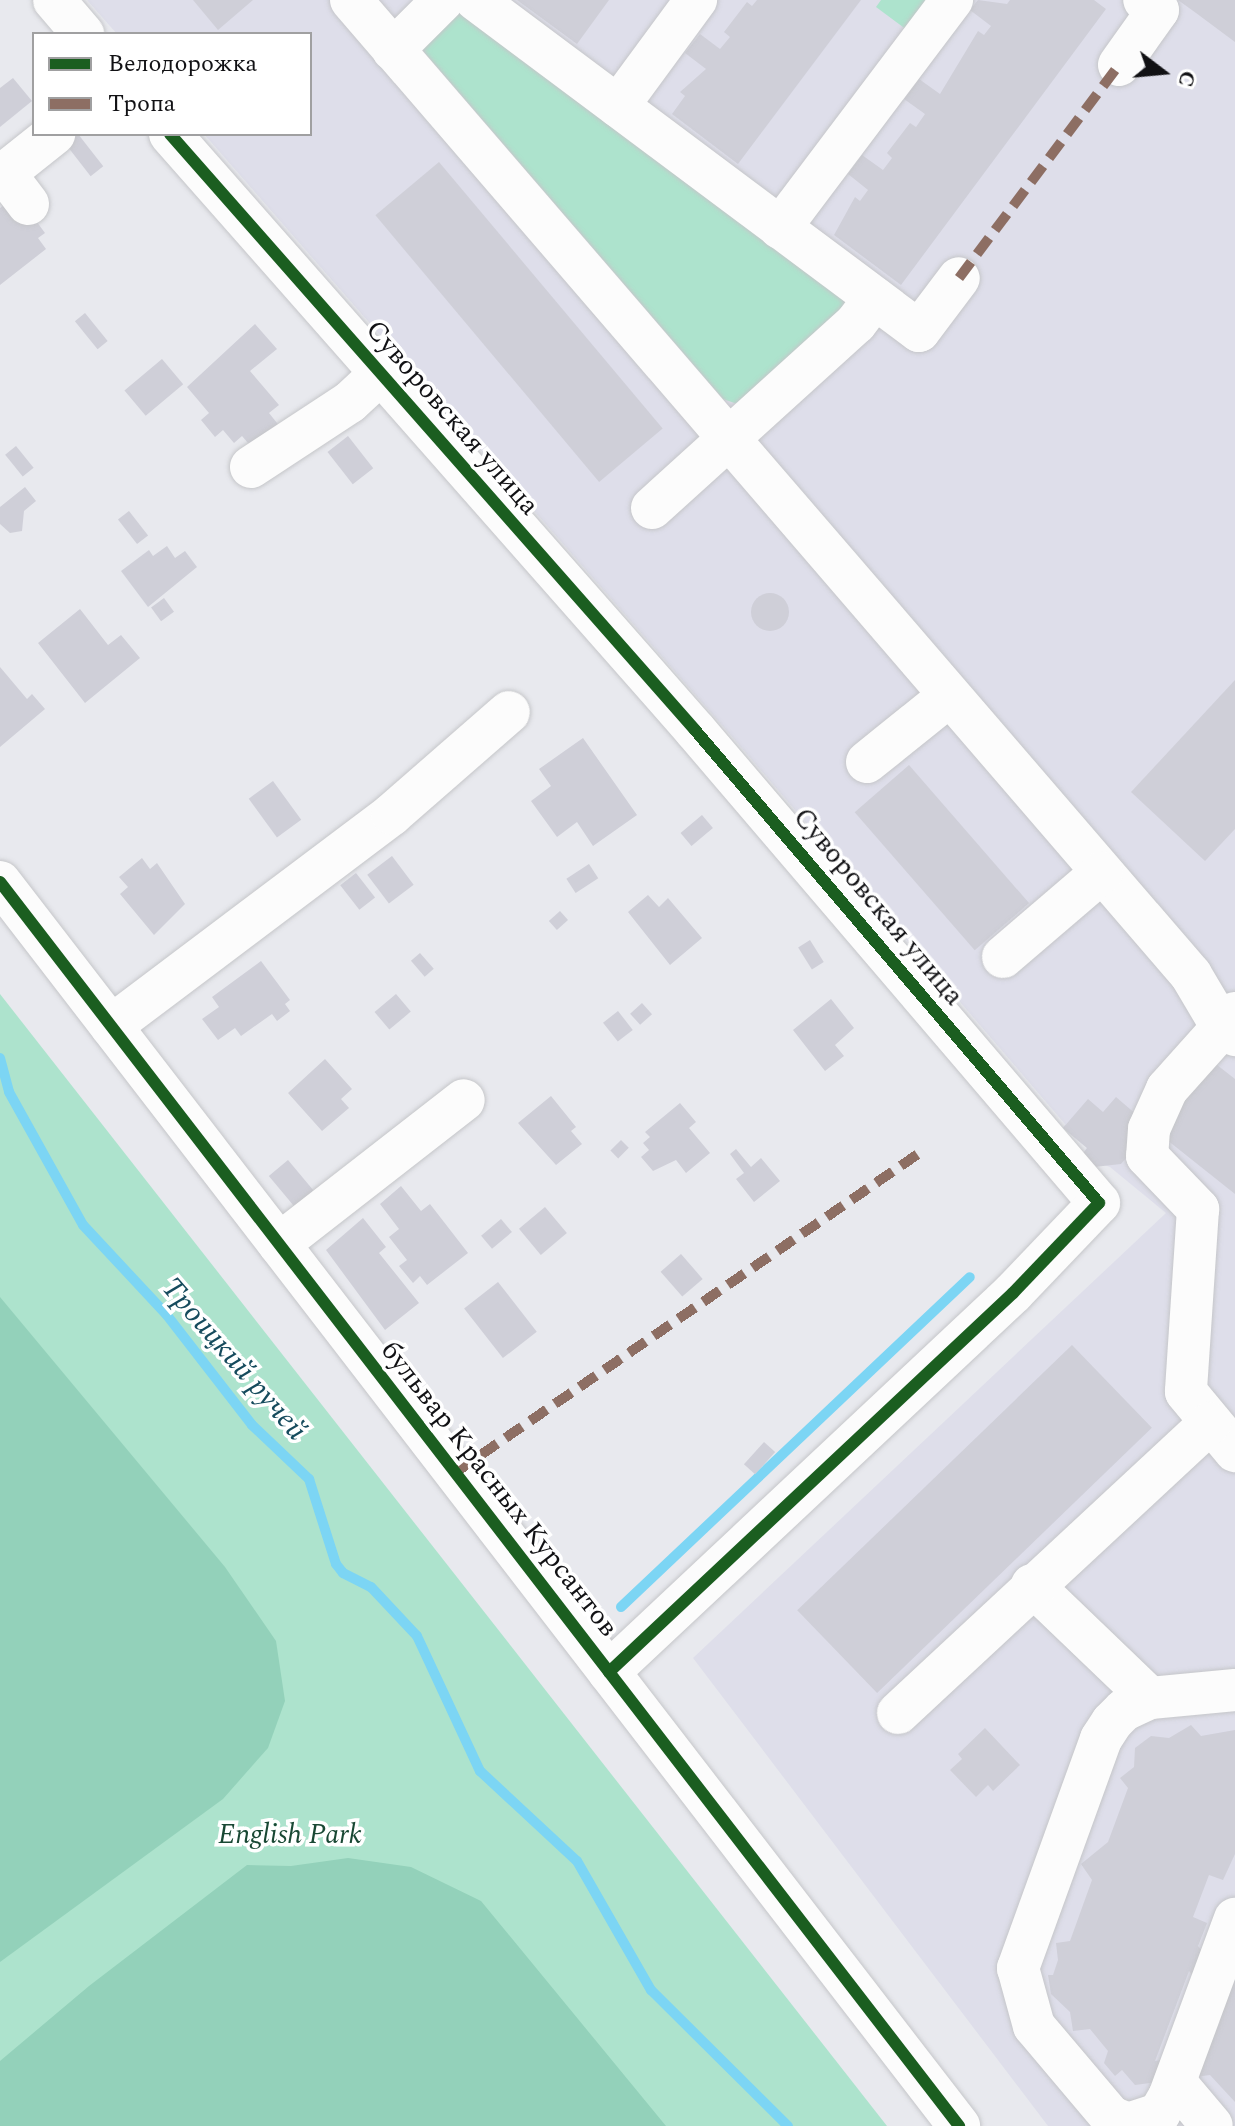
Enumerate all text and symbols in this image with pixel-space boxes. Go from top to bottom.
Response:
legend [32,32,312,136]
north arrow [1123,32,1203,112]
text: Велодорожка [108,46,257,82]
text: С [1169,67,1205,91]
text: Тропа [108,86,176,122]
street label: Суворовская улица [358,313,546,523]
street label: Суворовская улица [786,801,970,1013]
water label: Троицкий ручей [153,1270,315,1448]
street label: бульвар Красных Курсантов [373,1335,625,1643]
park label: English Park [218,1818,362,1852]

